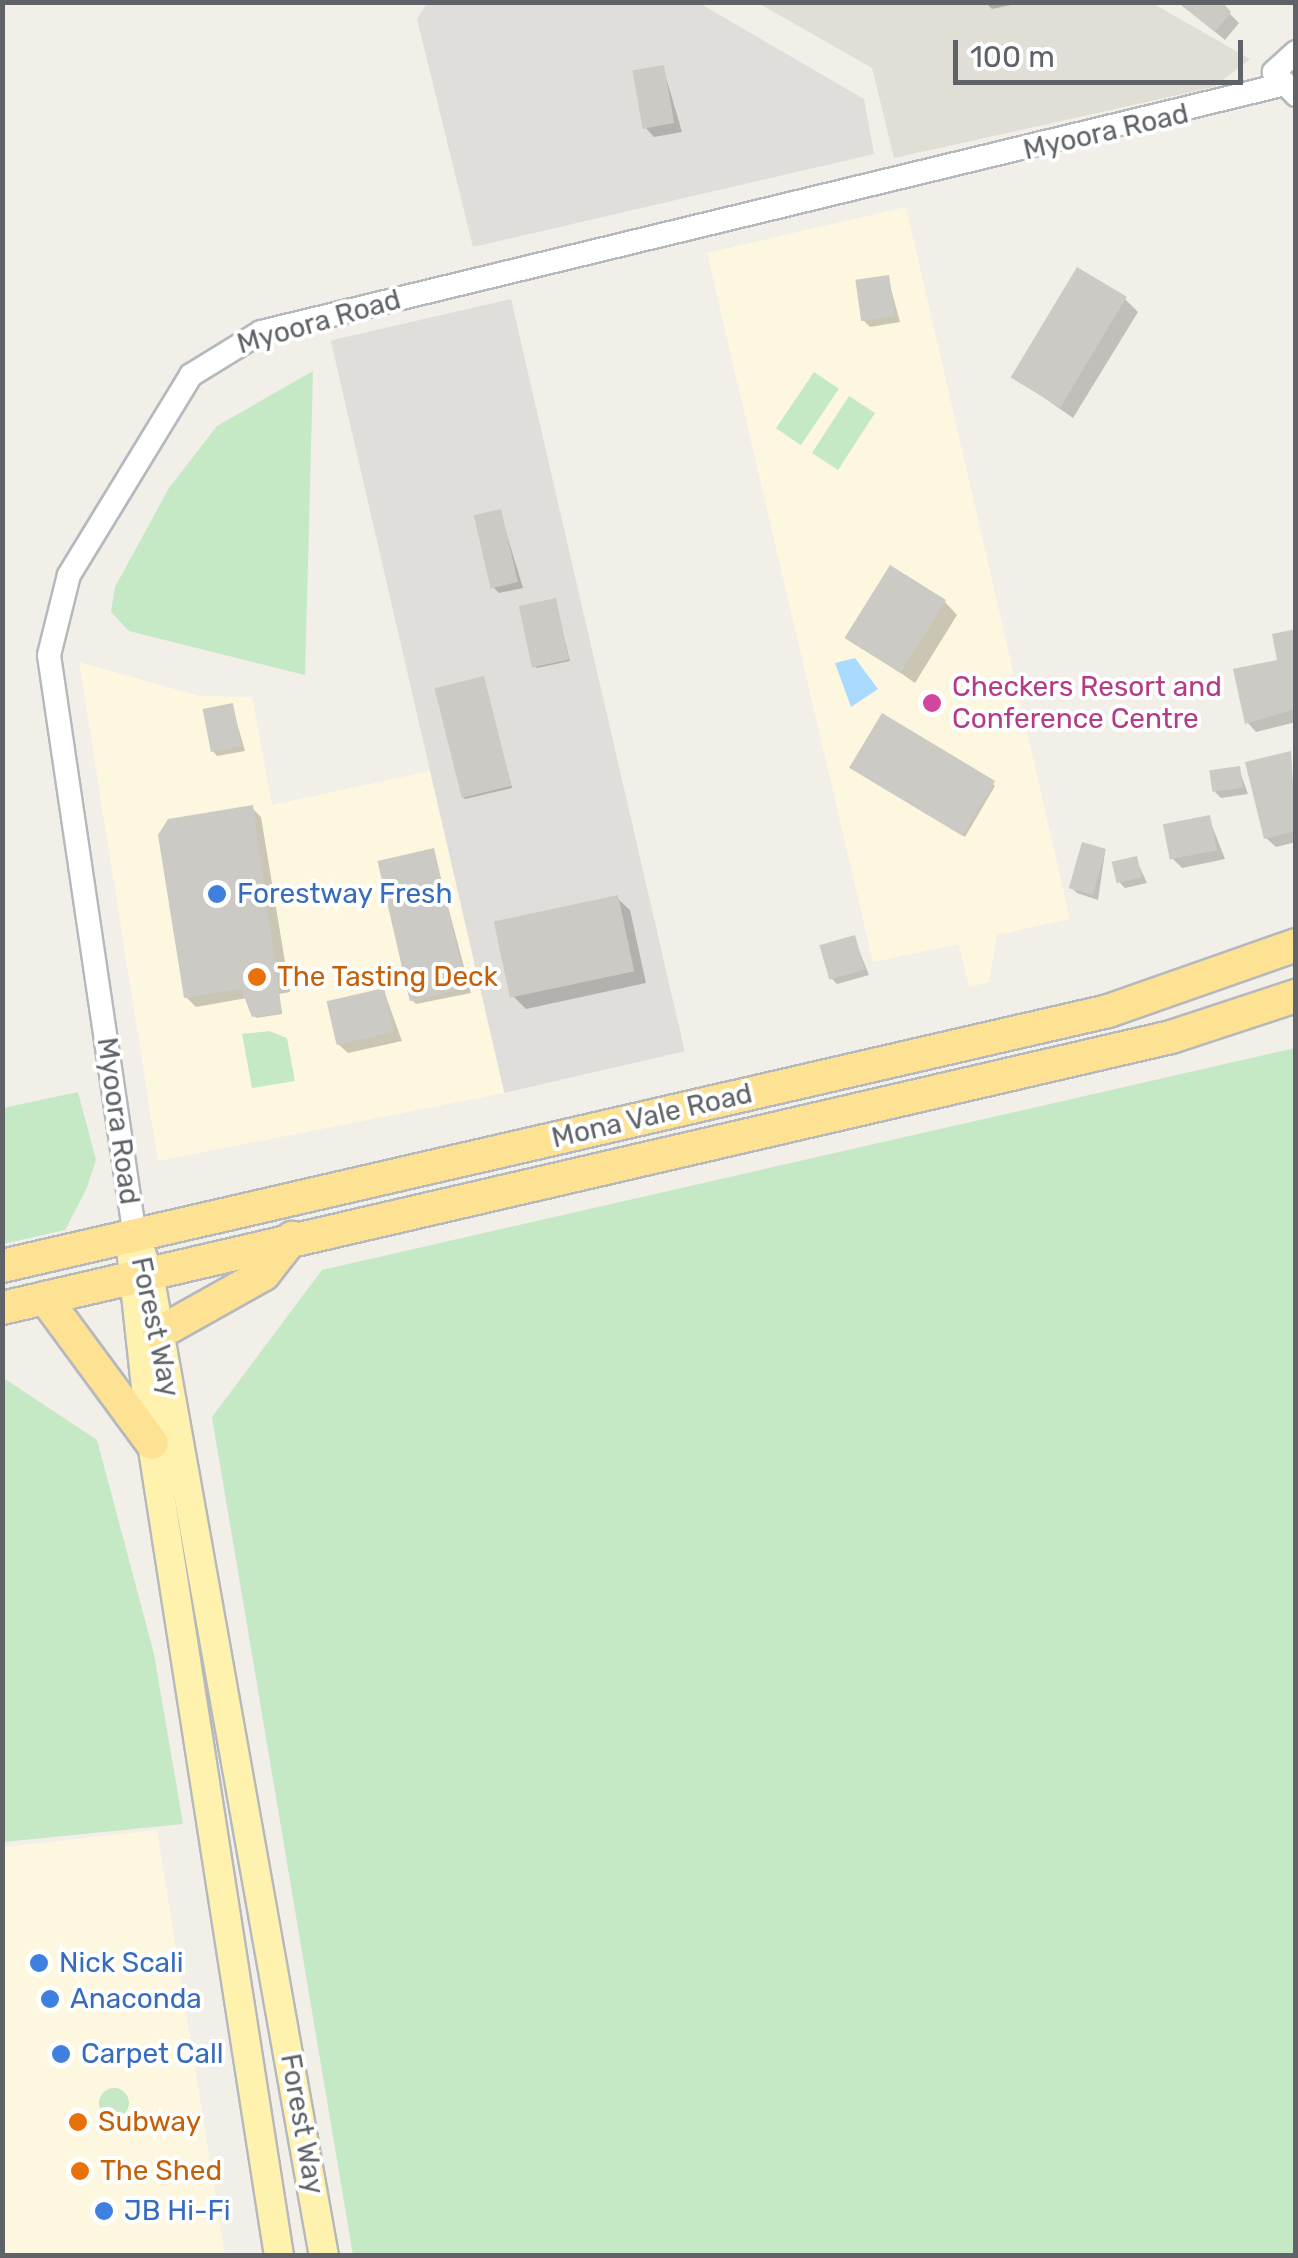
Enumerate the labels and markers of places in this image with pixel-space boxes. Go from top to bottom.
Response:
place label: Checkers Resort and Conference Centre [952,670,1222,736]
marker: Checkers Resort and Conference Centre [921,692,943,714]
place label: Forestway Fresh [237,877,453,911]
marker: Forestway Fresh [206,883,228,905]
place label: The Tasting Deck [277,960,499,994]
marker: The Tasting Deck [246,966,268,988]
place label: Nick Scali [59,1946,184,1980]
marker: Nick Scali [28,1952,50,1974]
place label: Anaconda [70,1982,202,2016]
marker: Anaconda [39,1988,61,2010]
place label: Carpet Call [81,2037,224,2071]
marker: Carpet Call [50,2043,72,2065]
place label: Subway [98,2105,201,2139]
marker: Subway [67,2111,89,2133]
place label: The Shed [100,2154,222,2188]
marker: The Shed [69,2160,91,2182]
place label: JB Hi-Fi [124,2194,231,2228]
marker: JB Hi-Fi [93,2200,115,2222]

